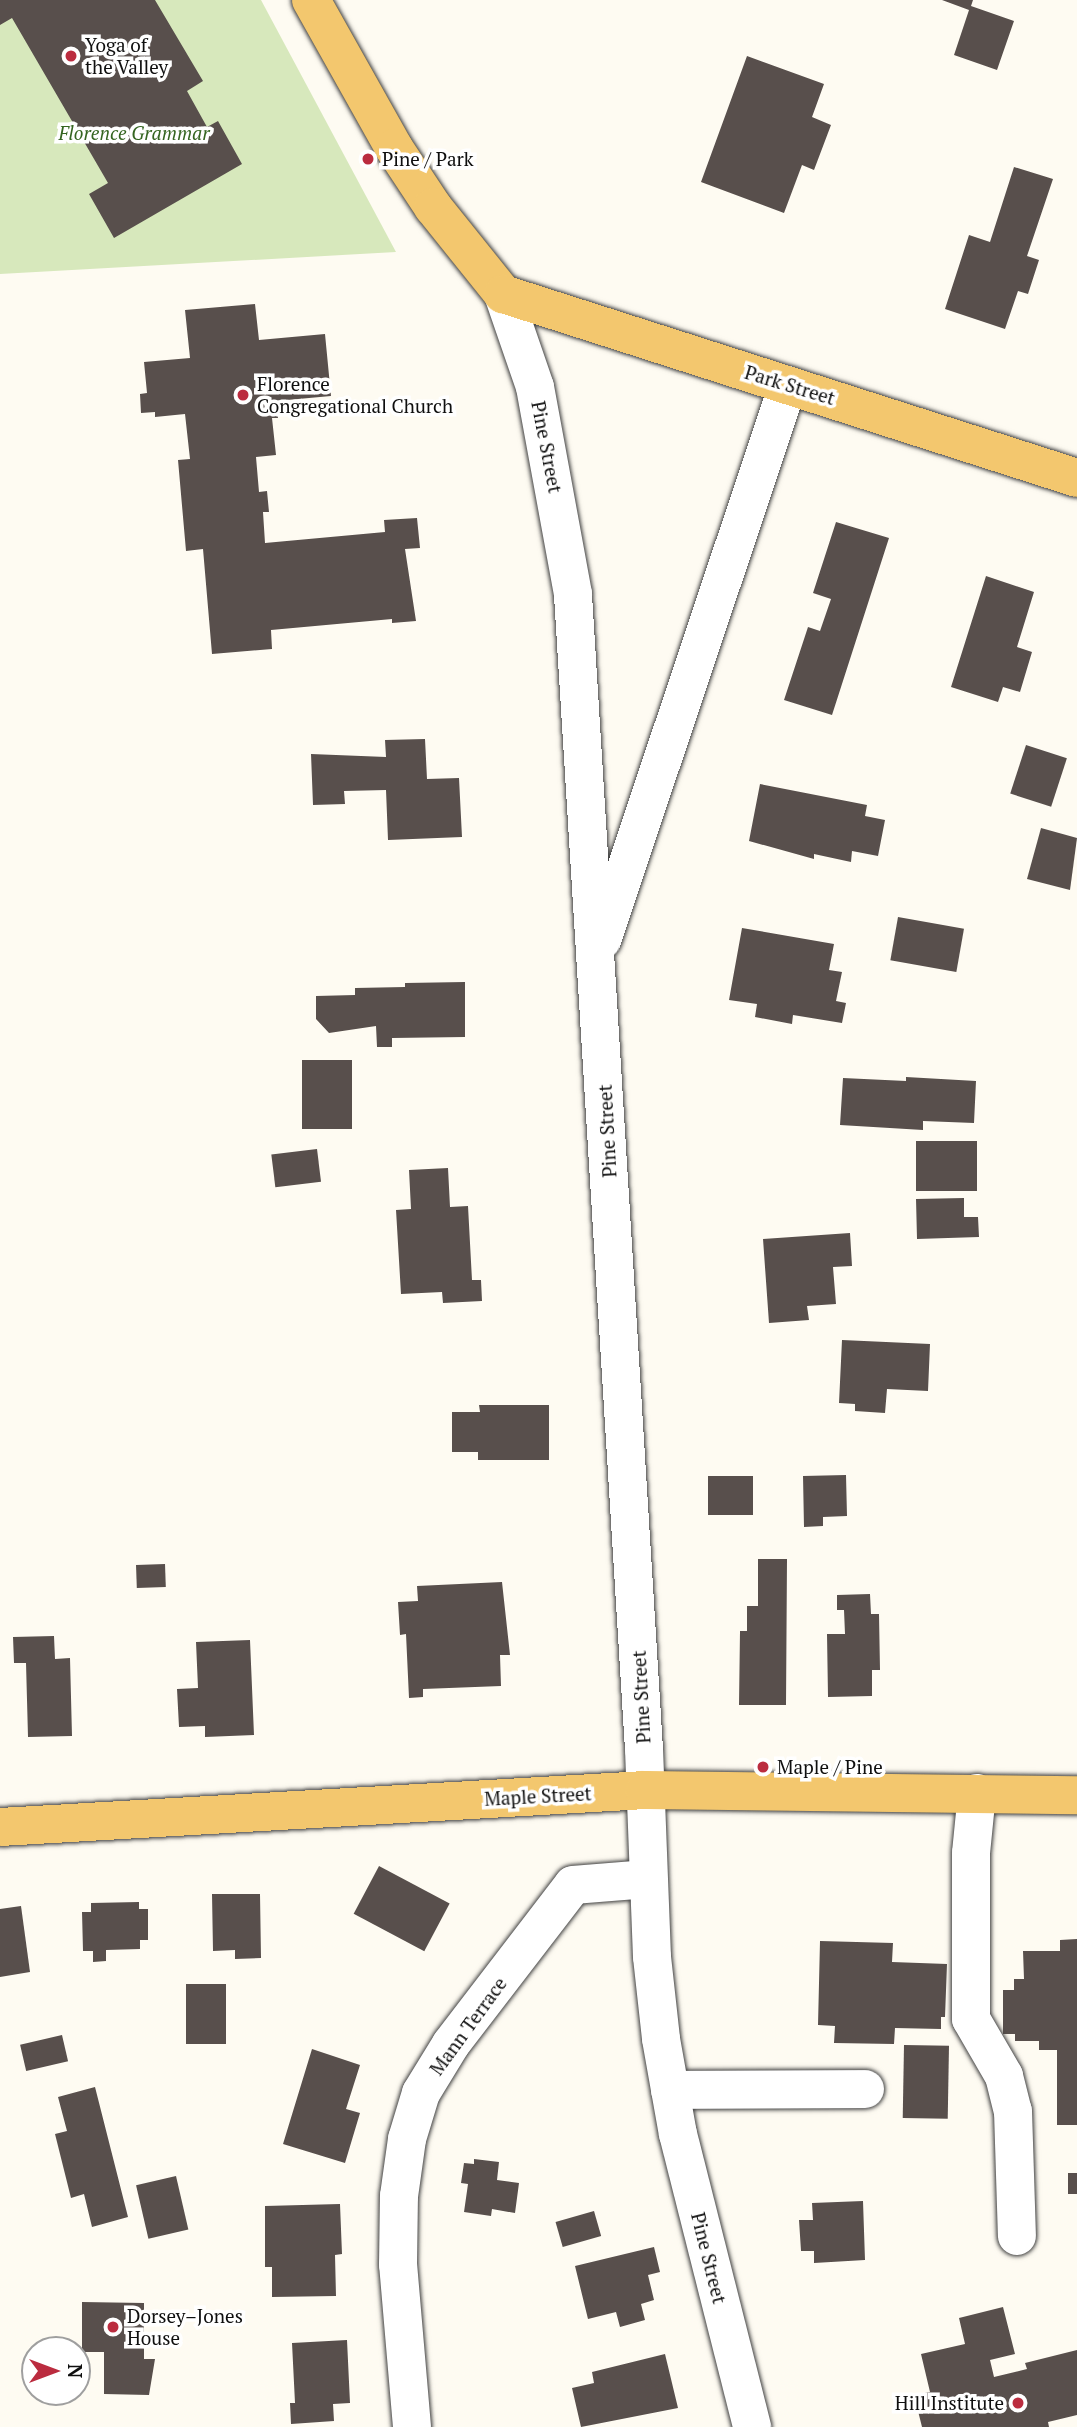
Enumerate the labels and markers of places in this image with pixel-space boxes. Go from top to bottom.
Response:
place label: Yoga of the Valley [85,34,169,78]
marker: Yoga of the Valley [63,48,79,64]
place label: Pine / Park [382,148,474,170]
marker: Pine / Park [360,151,376,167]
place label: Florence Congregational Church [257,373,453,417]
marker: Florence Congregational Church [235,387,251,403]
place label: Maple / Pine [777,1756,883,1778]
marker: Maple / Pine [755,1759,771,1775]
place label: Dorsey–Jones House [127,2305,243,2349]
marker: Dorsey–Jones House [105,2319,121,2335]
place label: Hill Institute [895,2392,1004,2414]
marker: Hill Institute [1010,2395,1026,2411]

